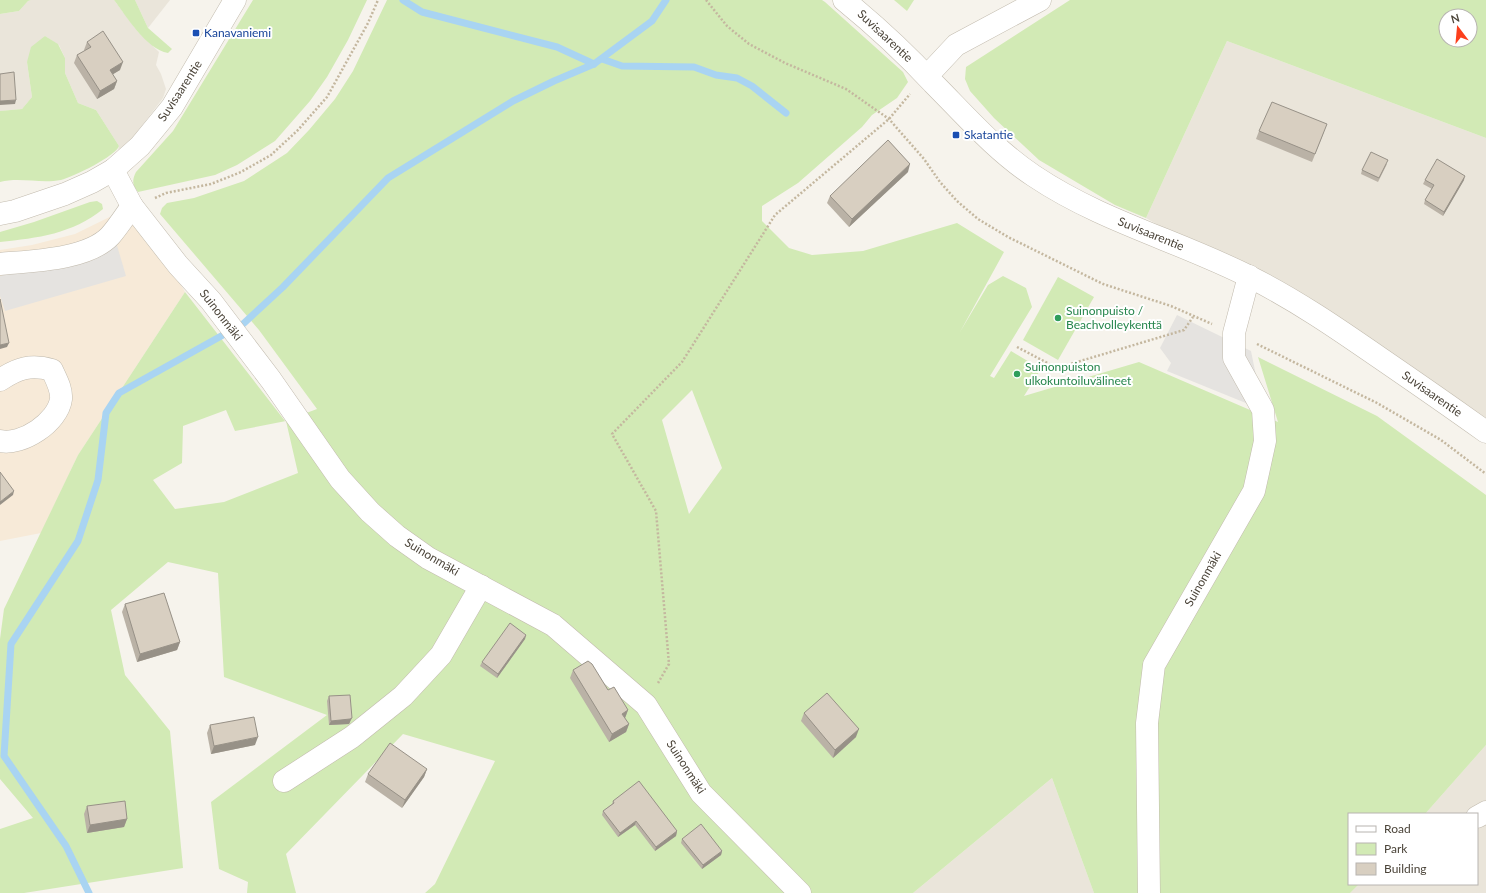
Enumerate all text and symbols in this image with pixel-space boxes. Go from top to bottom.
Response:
street label: Suvisaarentie [855,6,916,65]
north arrow [1438,8,1478,48]
text: N [1449,10,1461,25]
place label: Kanavaniemi [204,25,271,40]
marker: Kanavaniemi [191,28,201,38]
street label: Suvisaarentie [154,57,205,124]
place label: Skatantie [964,127,1013,142]
marker: Skatantie [951,130,961,140]
street label: Suvisaarentie [1116,213,1186,254]
street label: Suinonmäki [197,286,246,343]
place label: Suinonpuisto / Beachvolleykenttä [1066,303,1162,332]
marker: Suinonpuisto / Beachvolleykenttä [1053,313,1063,323]
place label: Suinonpuiston ulkokuntoiluvälineet [1025,359,1132,388]
street label: Suvisaarentie [1399,367,1465,420]
marker: Suinonpuiston ulkokuntoiluvälineet [1012,369,1022,379]
street label: Suinonmäki [402,534,462,579]
street label: Suinonmäki [1181,548,1224,609]
street label: Suinonmäki [664,737,709,796]
legend [1348,813,1478,885]
text: Road [1384,821,1411,836]
text: Park [1384,841,1408,856]
text: Building [1384,861,1427,876]

